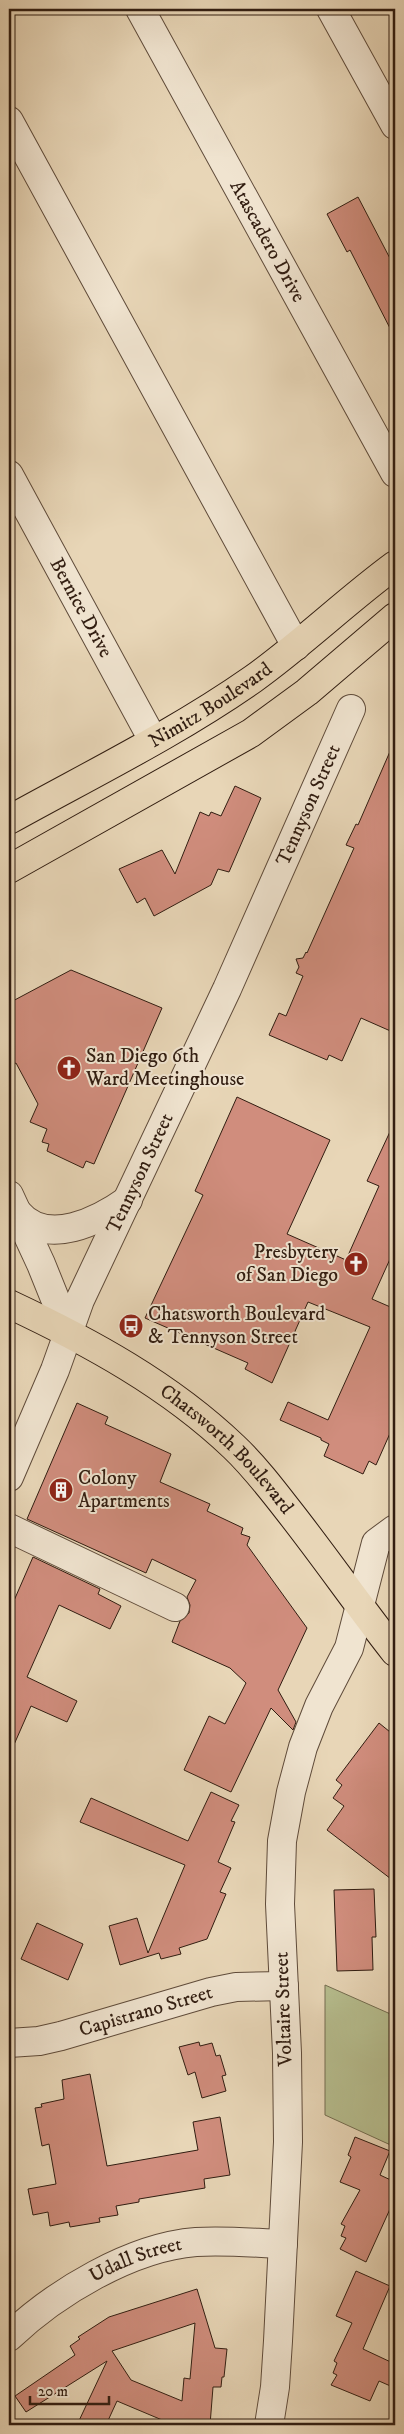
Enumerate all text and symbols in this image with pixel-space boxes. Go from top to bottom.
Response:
street label: Atascadero Drive [224,176,311,307]
street label: Bernice Drive [44,553,118,662]
street label: Nimitz Boulevard [144,657,277,754]
street label: Tennyson Street [271,740,346,870]
place label: San Diego 6th Ward Meetinghouse [85,1044,244,1092]
church icon: San Diego 6th Ward Meetinghouse [56,1055,82,1081]
street label: Tennyson Street [101,1109,179,1237]
place label: Presbytery of San Diego [236,1240,339,1288]
church icon: Presbytery of San Diego [343,1251,369,1277]
place label: Chatsworth Boulevard & Tennyson Street [148,1302,325,1350]
bus stop icon: Chatsworth Boulevard & Tennyson Street [118,1313,144,1339]
street label: Chatsworth Boulevard [155,1379,299,1519]
place label: Colony Apartments [78,1466,170,1514]
building icon: Colony Apartments [48,1477,74,1503]
street label: Voltaire Street [270,1951,299,2068]
street label: Capistrano Street [76,1980,215,2043]
street label: Udall Street [85,2231,184,2288]
scale bar [30,2374,109,2406]
text: 20 m [38,2382,68,2401]

